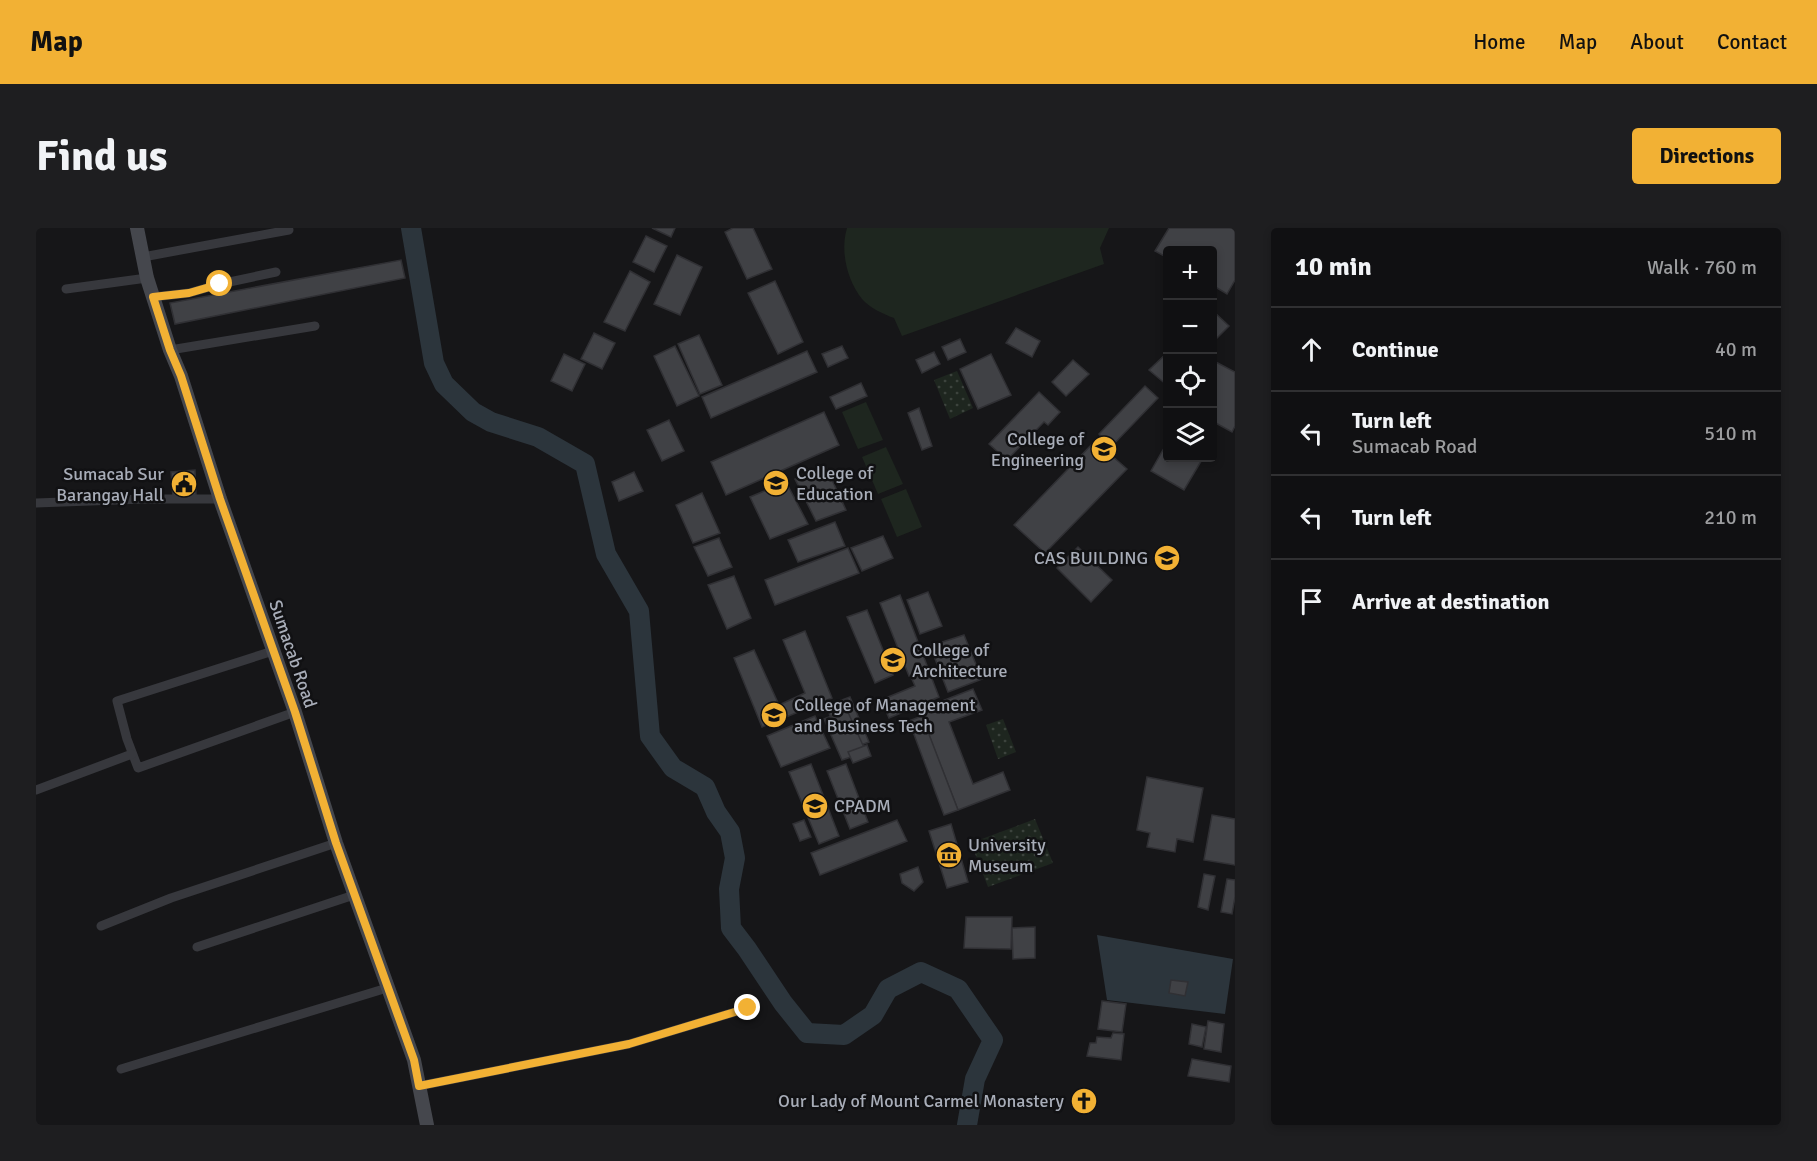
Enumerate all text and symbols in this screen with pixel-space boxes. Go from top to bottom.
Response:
text: Map [30,25,83,59]
text: Home [1473,29,1526,55]
text: Map [1559,29,1597,55]
text: About [1630,29,1684,55]
text: Contact [1717,29,1787,55]
button: Directions [1632,128,1781,184]
text: Find us [36,131,167,182]
map controls [1163,246,1217,462]
button: + [1163,246,1217,300]
text: 10 min [1295,251,1372,283]
text: Walk · 760 m [1647,255,1757,280]
route start [206,270,232,296]
button: − [1163,300,1217,354]
icon: ahead [1295,333,1328,366]
text: Continue [1352,336,1439,363]
text: 40 m [1715,337,1757,362]
button: locate [1163,354,1217,408]
text: Turn left [1352,407,1432,434]
button: layers [1163,408,1217,462]
icon: left [1295,417,1328,450]
text: 510 m [1704,421,1757,446]
place label: College of Engineering [991,428,1085,471]
school or university icon: College of Engineering [1089,434,1119,464]
text: Sumacab Road [1352,434,1477,459]
place label: College of Education [796,462,874,505]
place label: Sumacab Sur Barangay Hall [56,463,164,506]
school or university icon: College of Education [761,468,791,498]
public building icon: Sumacab Sur Barangay Hall [169,469,199,499]
icon: left [1295,501,1328,534]
text: Turn left [1352,504,1432,531]
text: 210 m [1704,505,1757,530]
school or university icon: CAS BUILDING [1152,543,1182,573]
place label: CAS BUILDING [1034,547,1148,569]
icon: arrive [1295,585,1328,618]
text: Arrive at destination [1352,588,1549,615]
street label: Sumacab Road [264,597,322,711]
place label: College of Architecture [912,639,1007,682]
school or university icon: College of Architecture [878,645,908,675]
place label: College of Management and Business Tech [794,694,976,737]
school or university icon: College of Management and Business Tech [759,700,789,730]
school or university icon: CPADM [800,791,830,821]
place label: CPADM [834,795,891,817]
place label: University Museum [968,834,1046,877]
museum icon: University Museum [934,840,964,870]
route end [734,994,760,1020]
church icon: Our Lady of Mount Carmel Monastery [1069,1086,1099,1116]
place label: Our Lady of Mount Carmel Monastery [778,1090,1065,1112]

